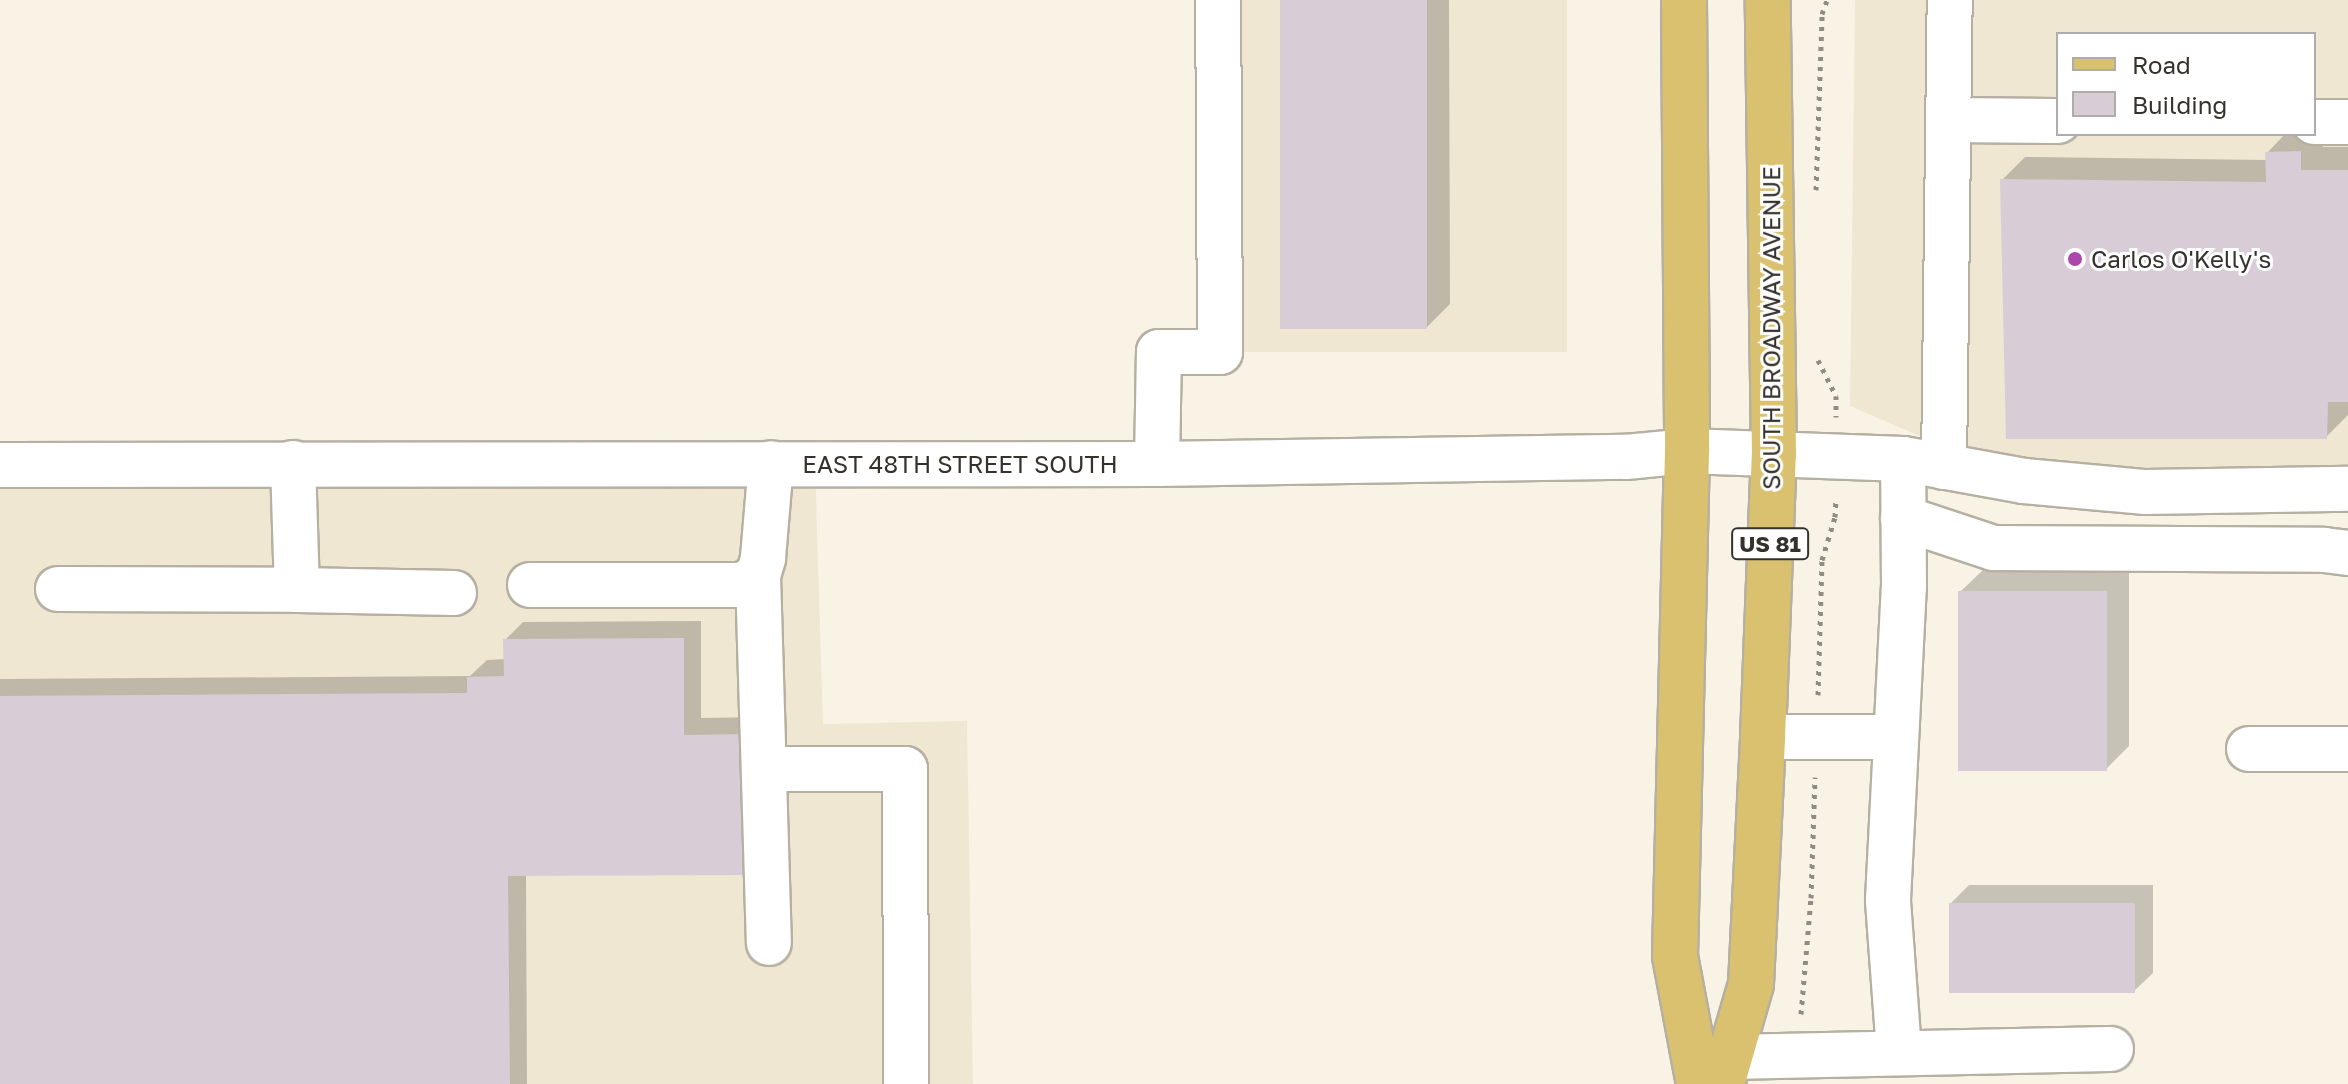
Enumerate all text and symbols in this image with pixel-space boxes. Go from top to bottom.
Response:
legend [2056,32,2316,136]
text: Road [2132,50,2191,79]
text: Building [2132,90,2227,119]
street label: SOUTH BROADWAY AVENUE [1757,166,1785,490]
place label: Carlos O'Kelly's [2091,245,2271,273]
marker: Carlos O'Kelly's [2066,250,2084,268]
street label: EAST 48TH STREET SOUTH [802,450,1118,478]
road number: US 81 [1730,526,1810,562]

